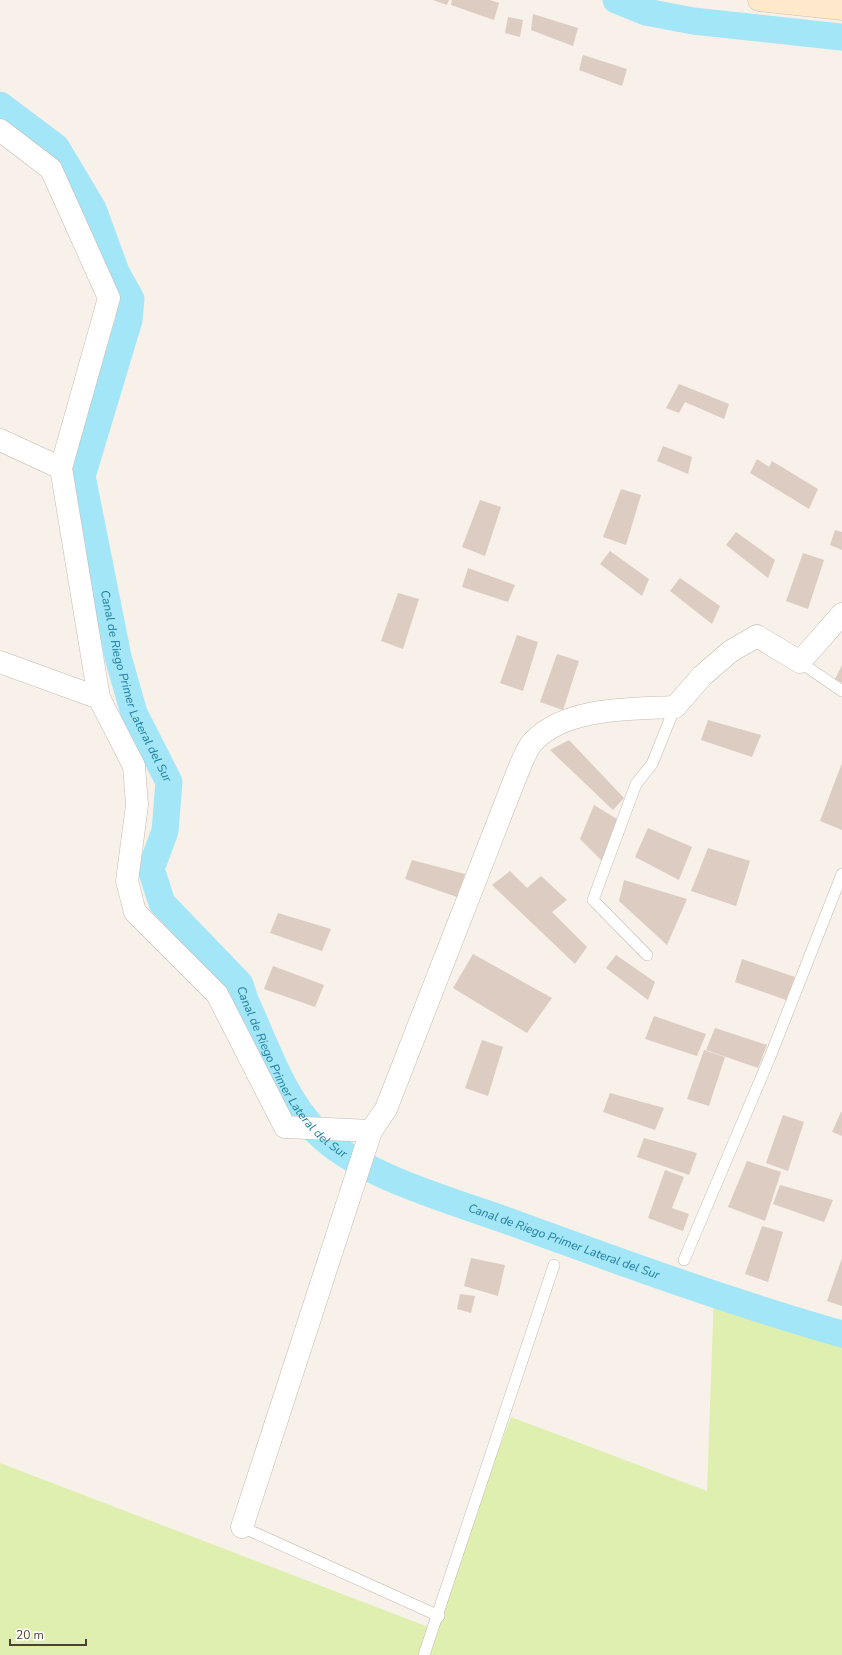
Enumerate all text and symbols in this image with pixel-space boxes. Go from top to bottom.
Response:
water label: Canal de Riego Primer Lateral del Sur [97,589,176,785]
water label: Canal de Riego Primer Lateral del Sur [233,984,351,1162]
water label: Canal de Riego Primer Lateral del Sur [466,1200,662,1283]
scale bar [10,1621,86,1647]
text: 20 m [16,1627,44,1643]

